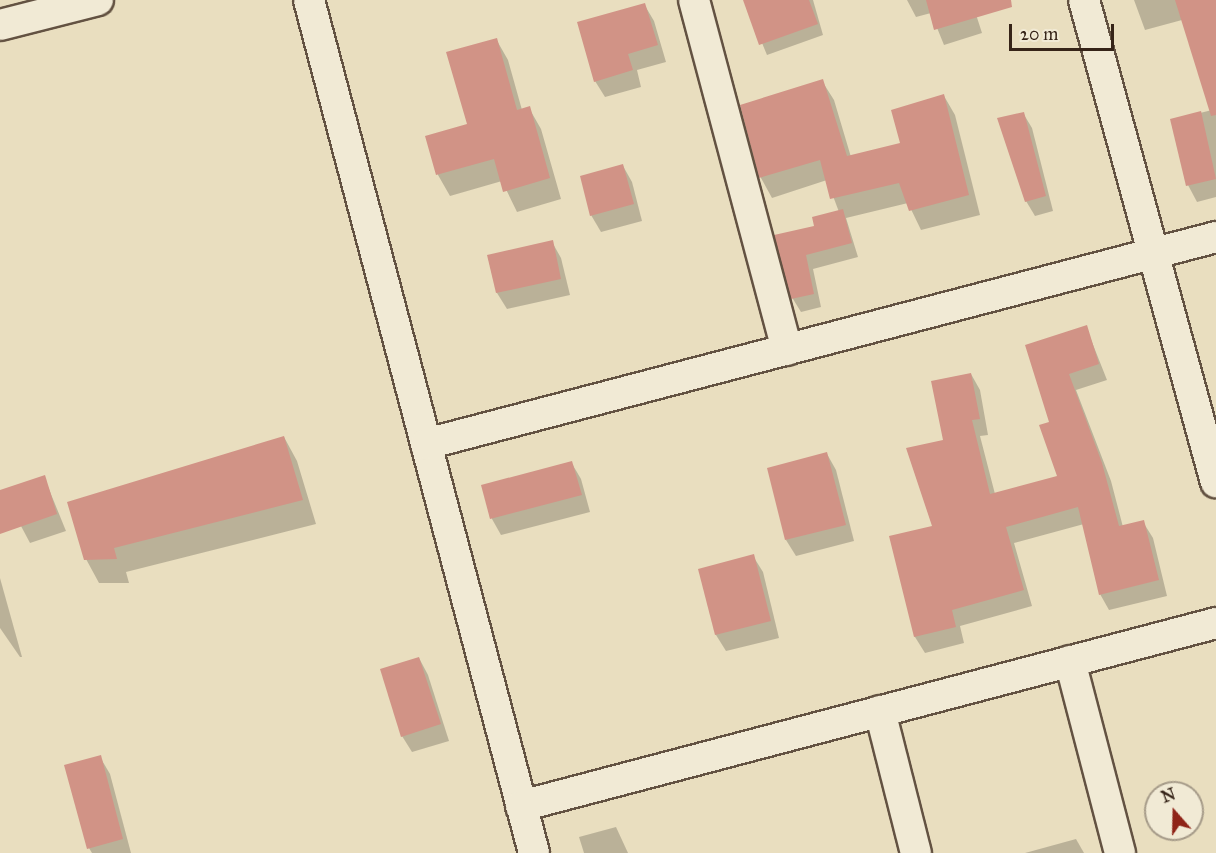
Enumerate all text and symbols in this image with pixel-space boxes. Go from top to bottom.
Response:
scale bar [1012,12,1117,50]
text: 20 m [1020,23,1058,45]
north arrow [1144,781,1204,841]
text: N [1159,784,1178,807]

